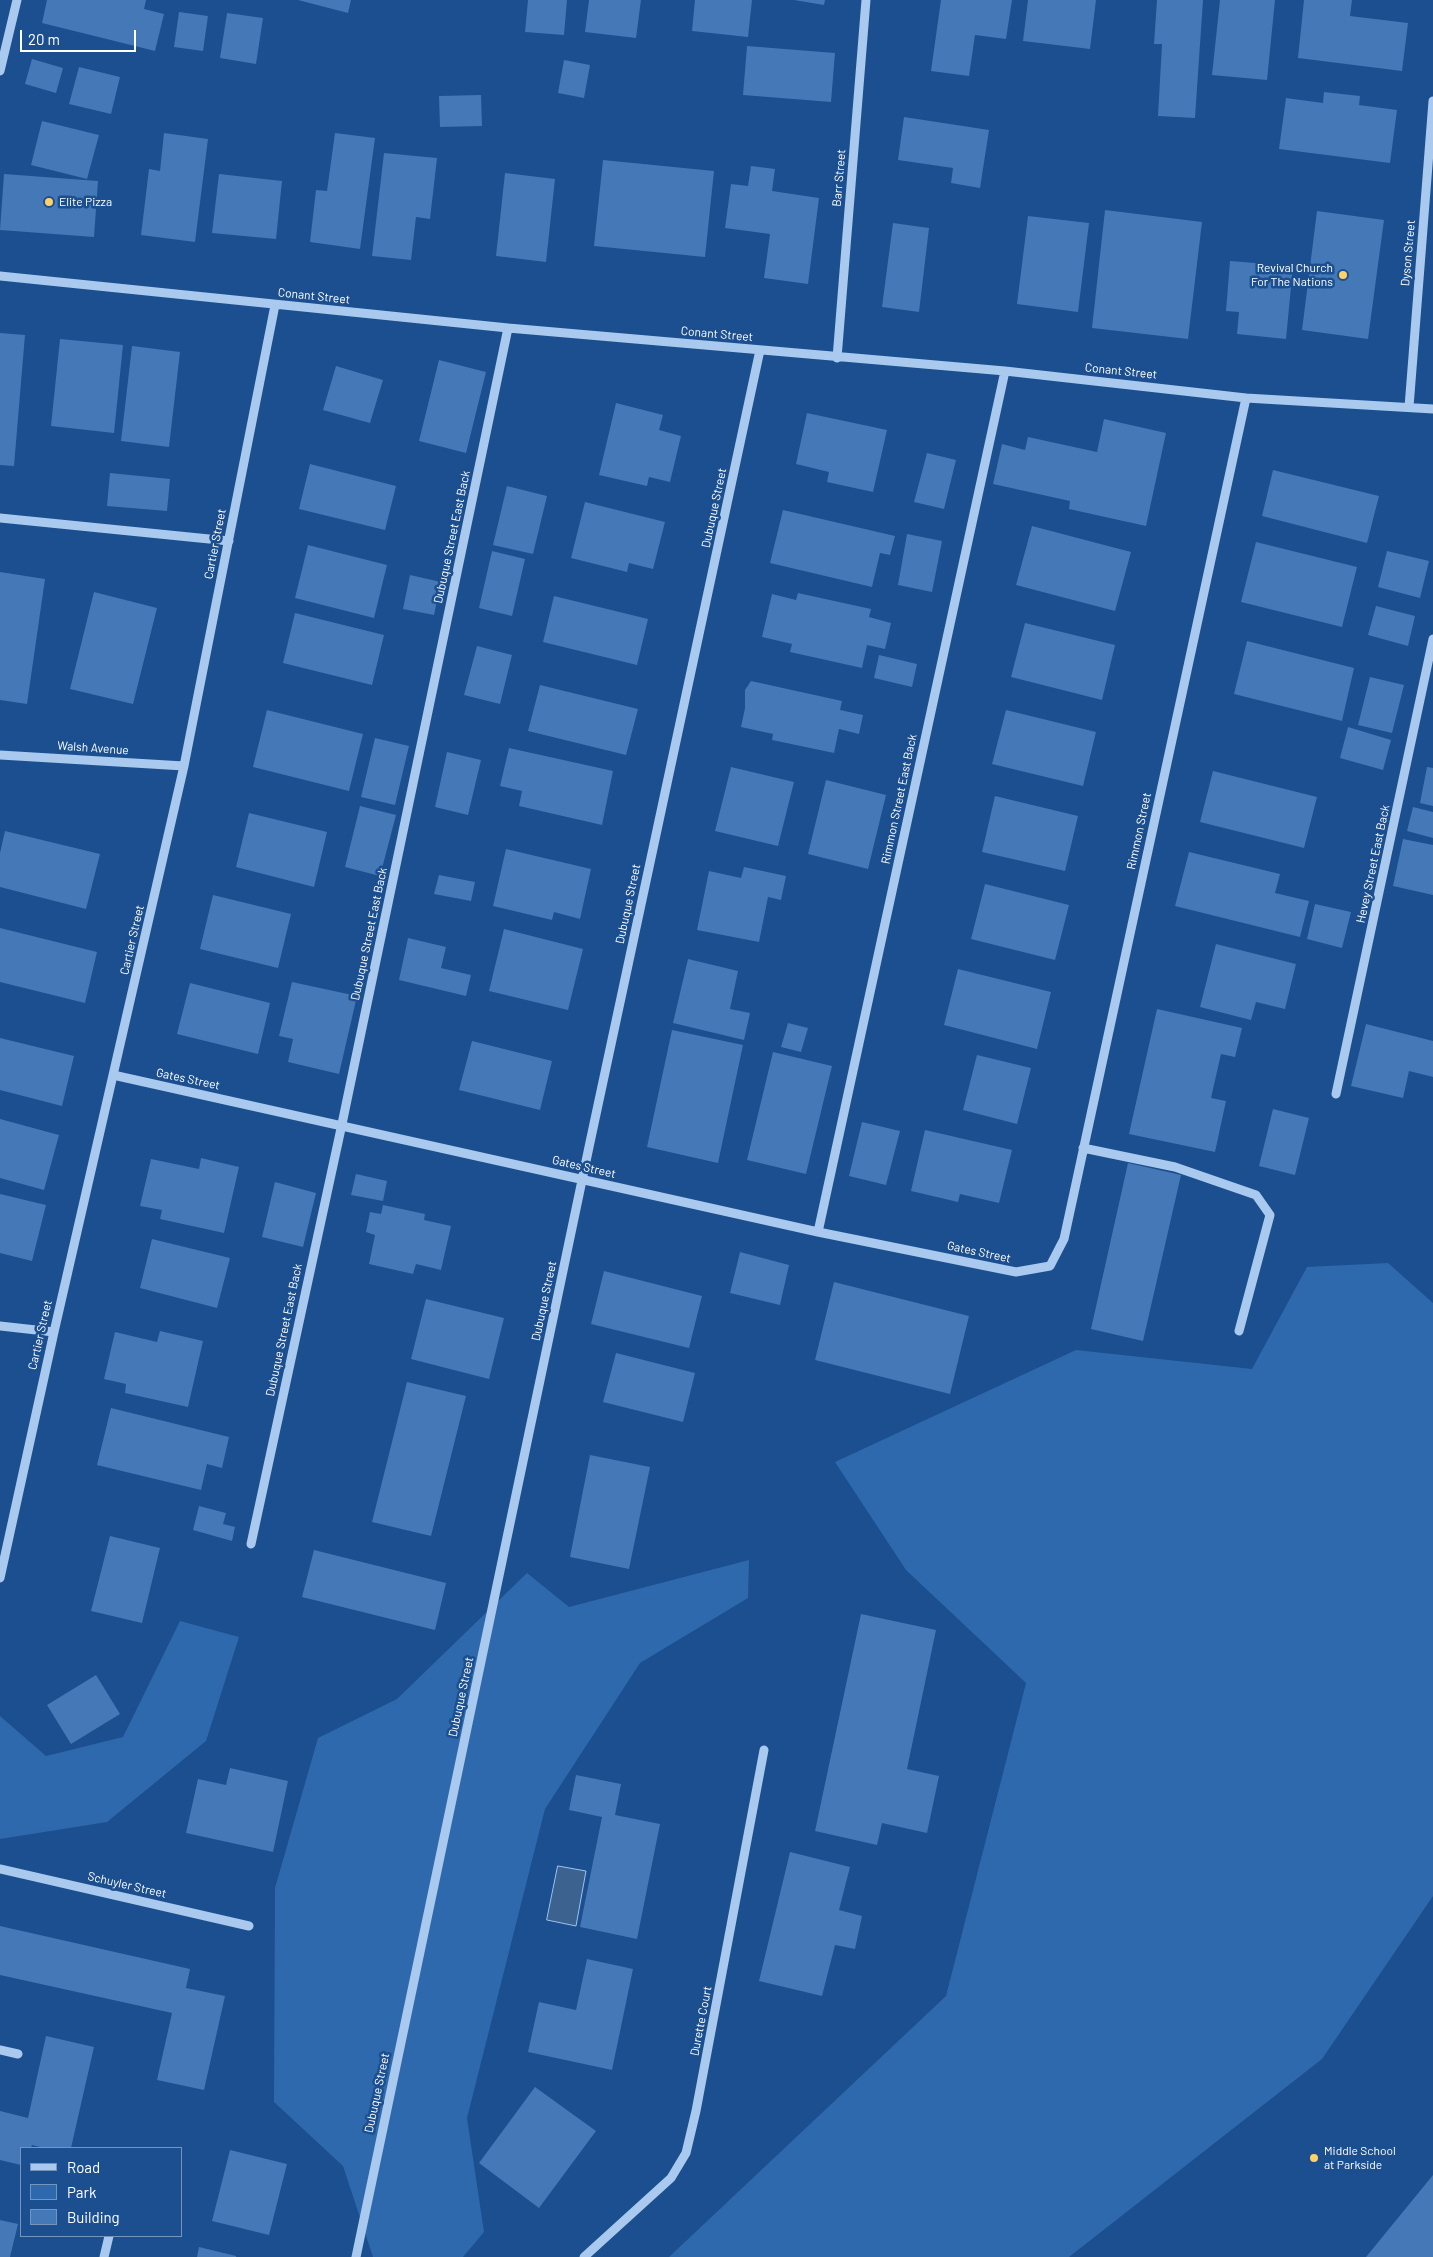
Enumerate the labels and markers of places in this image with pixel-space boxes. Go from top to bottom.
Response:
place label: Elite Pizza [59,195,112,209]
marker: Elite Pizza [43,196,55,208]
place label: Revival Church For The Nations [1251,261,1333,289]
marker: Revival Church For The Nations [1337,269,1349,281]
place label: Middle School at Parkside [1324,2144,1396,2172]
marker: Middle School at Parkside [1308,2152,1320,2164]

